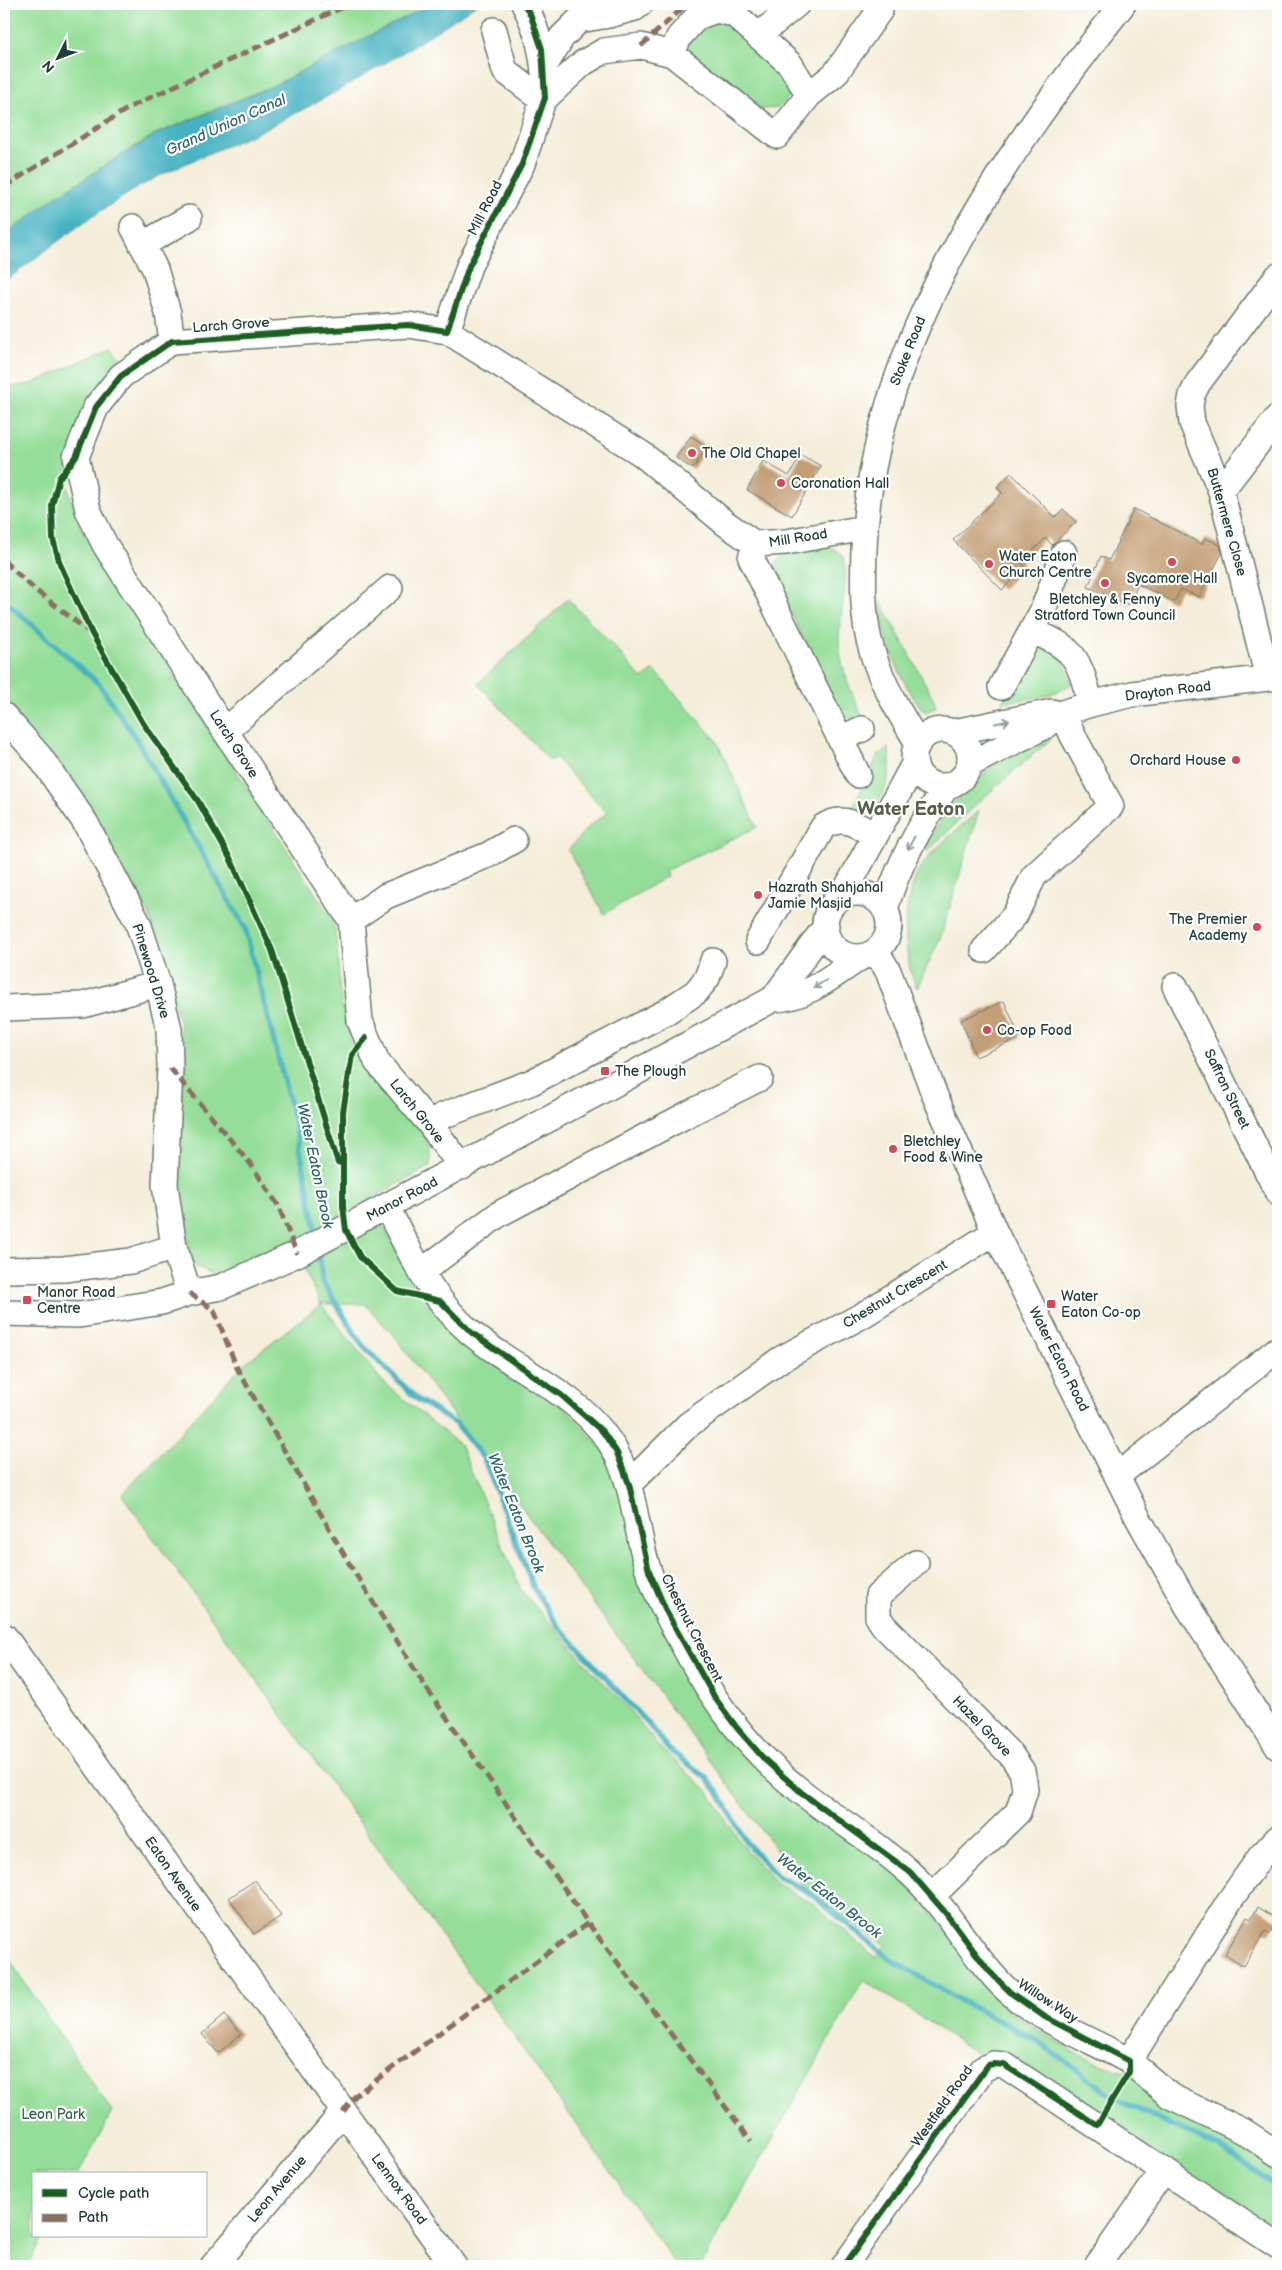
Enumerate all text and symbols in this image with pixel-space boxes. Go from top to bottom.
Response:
north arrow [32,32,82,82]
text: N [39,57,59,76]
water label: Grand Union Canal [163,90,289,160]
street label: Mill Road [464,178,506,238]
street label: Larch Grove [192,314,270,336]
street label: Stoke Road [886,314,930,388]
place label: The Old Chapel [702,445,801,462]
marker: The Old Chapel [686,447,698,459]
street label: Buttermere Close [1203,466,1251,578]
place label: Coronation Hall [791,475,889,492]
marker: Coronation Hall [775,477,787,489]
street label: Mill Road [767,525,829,551]
place label: Water Eaton Church Centre [999,548,1092,581]
marker: Sycamore Hall [1166,556,1178,568]
marker: Water Eaton Church Centre [983,558,995,570]
place label: Sycamore Hall [1127,570,1217,587]
marker: Bletchley & Fenny Stratford Town Council [1099,577,1111,589]
place label: Bletchley & Fenny Stratford Town Council [1035,591,1175,624]
street label: Drayton Road [1124,677,1212,705]
street label: Larch Grove [206,707,262,781]
one-way arrow [994,717,1010,727]
place label: Orchard House [1130,752,1226,769]
marker: Orchard House [1230,754,1242,766]
district label: Water Eaton [857,798,965,821]
one-way arrow [906,835,915,850]
place label: Hazrath Shahjahal Jamie Masjid [768,879,883,912]
marker: Hazrath Shahjahal Jamie Masjid [752,889,764,901]
place label: The Premier Academy [1169,911,1248,944]
marker: The Premier Academy [1251,921,1263,933]
street label: Pinewood Drive [129,922,173,1020]
one-way arrow [813,979,827,989]
place label: Co-op Food [997,1022,1072,1039]
marker: Co-op Food [981,1024,993,1036]
street label: Saffron Street [1200,1046,1254,1132]
place label: The Plough [615,1063,686,1080]
marker: The Plough [599,1065,611,1077]
street label: Larch Grove [386,1076,448,1146]
water label: Water Eaton Brook [292,1101,338,1231]
place label: Bletchley Food & Wine [903,1133,983,1166]
marker: Bletchley Food & Wine [887,1143,899,1155]
street label: Manor Road [363,1173,441,1225]
street label: Chestnut Crescent [840,1256,951,1332]
place label: Manor Road Centre [37,1284,116,1317]
place label: Water Eaton Co-op [1061,1288,1141,1321]
marker: Manor Road Centre [21,1294,33,1306]
marker: Water Eaton Co-op [1045,1298,1057,1310]
street label: Water Eaton Road [1025,1304,1093,1414]
water label: Water Eaton Brook [483,1450,549,1576]
street label: Chestnut Crescent [657,1571,727,1685]
street label: Hazel Grove [949,1692,1015,1760]
street label: Eaton Avenue [141,1833,205,1915]
water label: Water Eaton Brook [773,1849,886,1943]
street label: Willow Way [1015,1975,1082,2027]
street label: Westfield Road [908,2062,976,2150]
park label: Leon Park [21,2106,85,2123]
street label: Lennox Road [368,2150,430,2228]
street label: Leon Avenue [244,2152,310,2226]
legend [32,2172,208,2238]
text: Cycle path [78,2184,149,2203]
text: Path [78,2208,108,2227]

